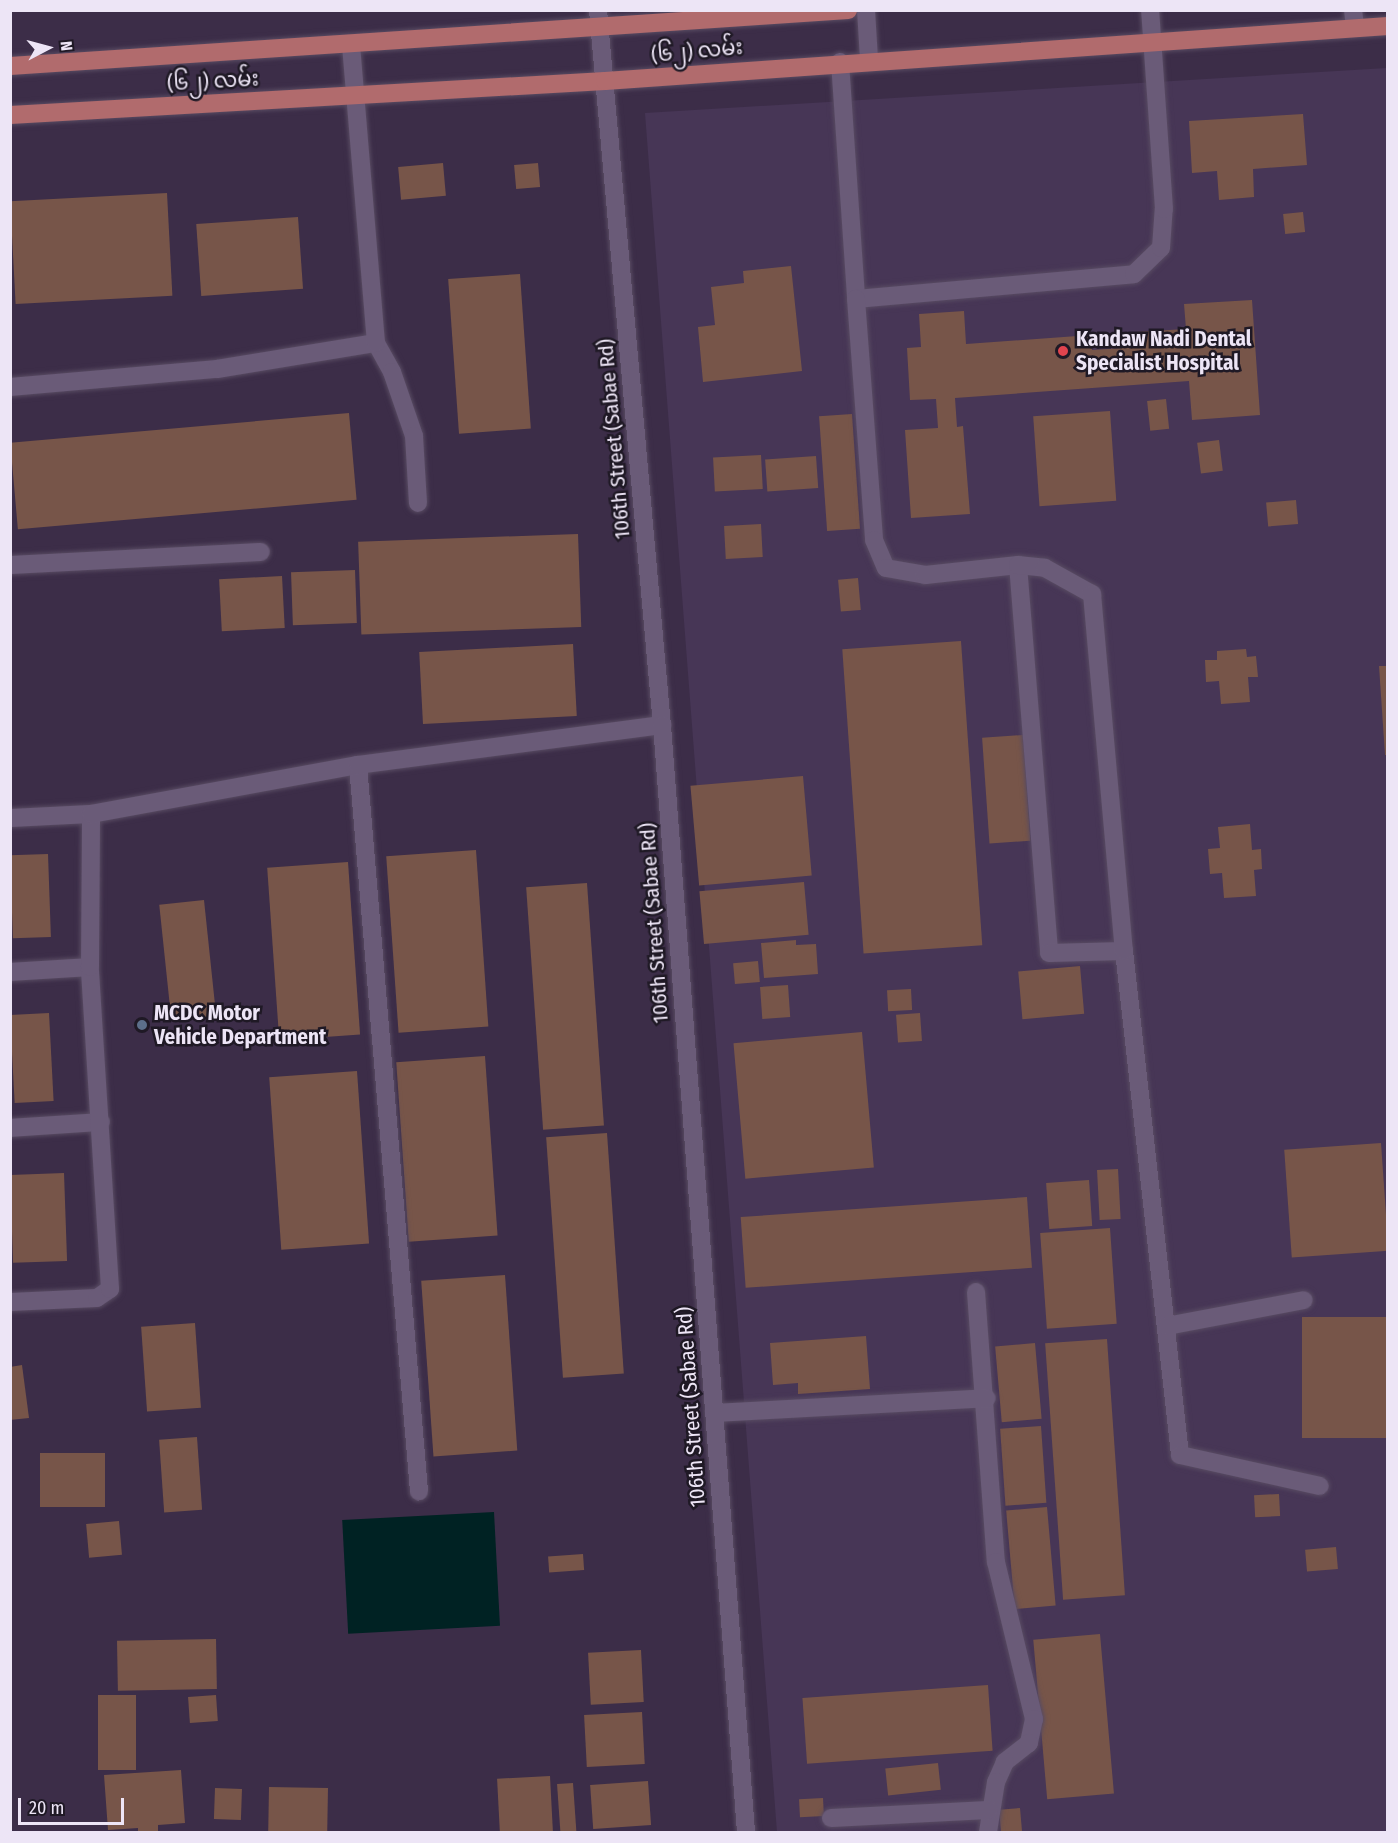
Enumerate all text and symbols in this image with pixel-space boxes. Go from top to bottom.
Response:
north arrow [18,18,78,78]
street label: (၆၂) လမ်း [650,34,744,68]
text: N [56,40,76,52]
street label: (၆၂) လမ်း [167,66,259,96]
place label: Kandaw Nadi Dental Specialist Hospital [1076,326,1252,376]
street label: 106th Street (Sabae Rd) [593,338,635,540]
marker: Kandaw Nadi Dental Specialist Hospital [1054,342,1072,360]
street label: 106th Street (Sabae Rd) [634,822,674,1024]
place label: MCDC Motor Vehicle Department [154,1000,326,1050]
marker: MCDC Motor Vehicle Department [135,1018,149,1032]
street label: 106th Street (Sabae Rd) [671,1306,711,1508]
scale bar [21,1786,128,1824]
text: 20 m [29,1797,64,1819]

